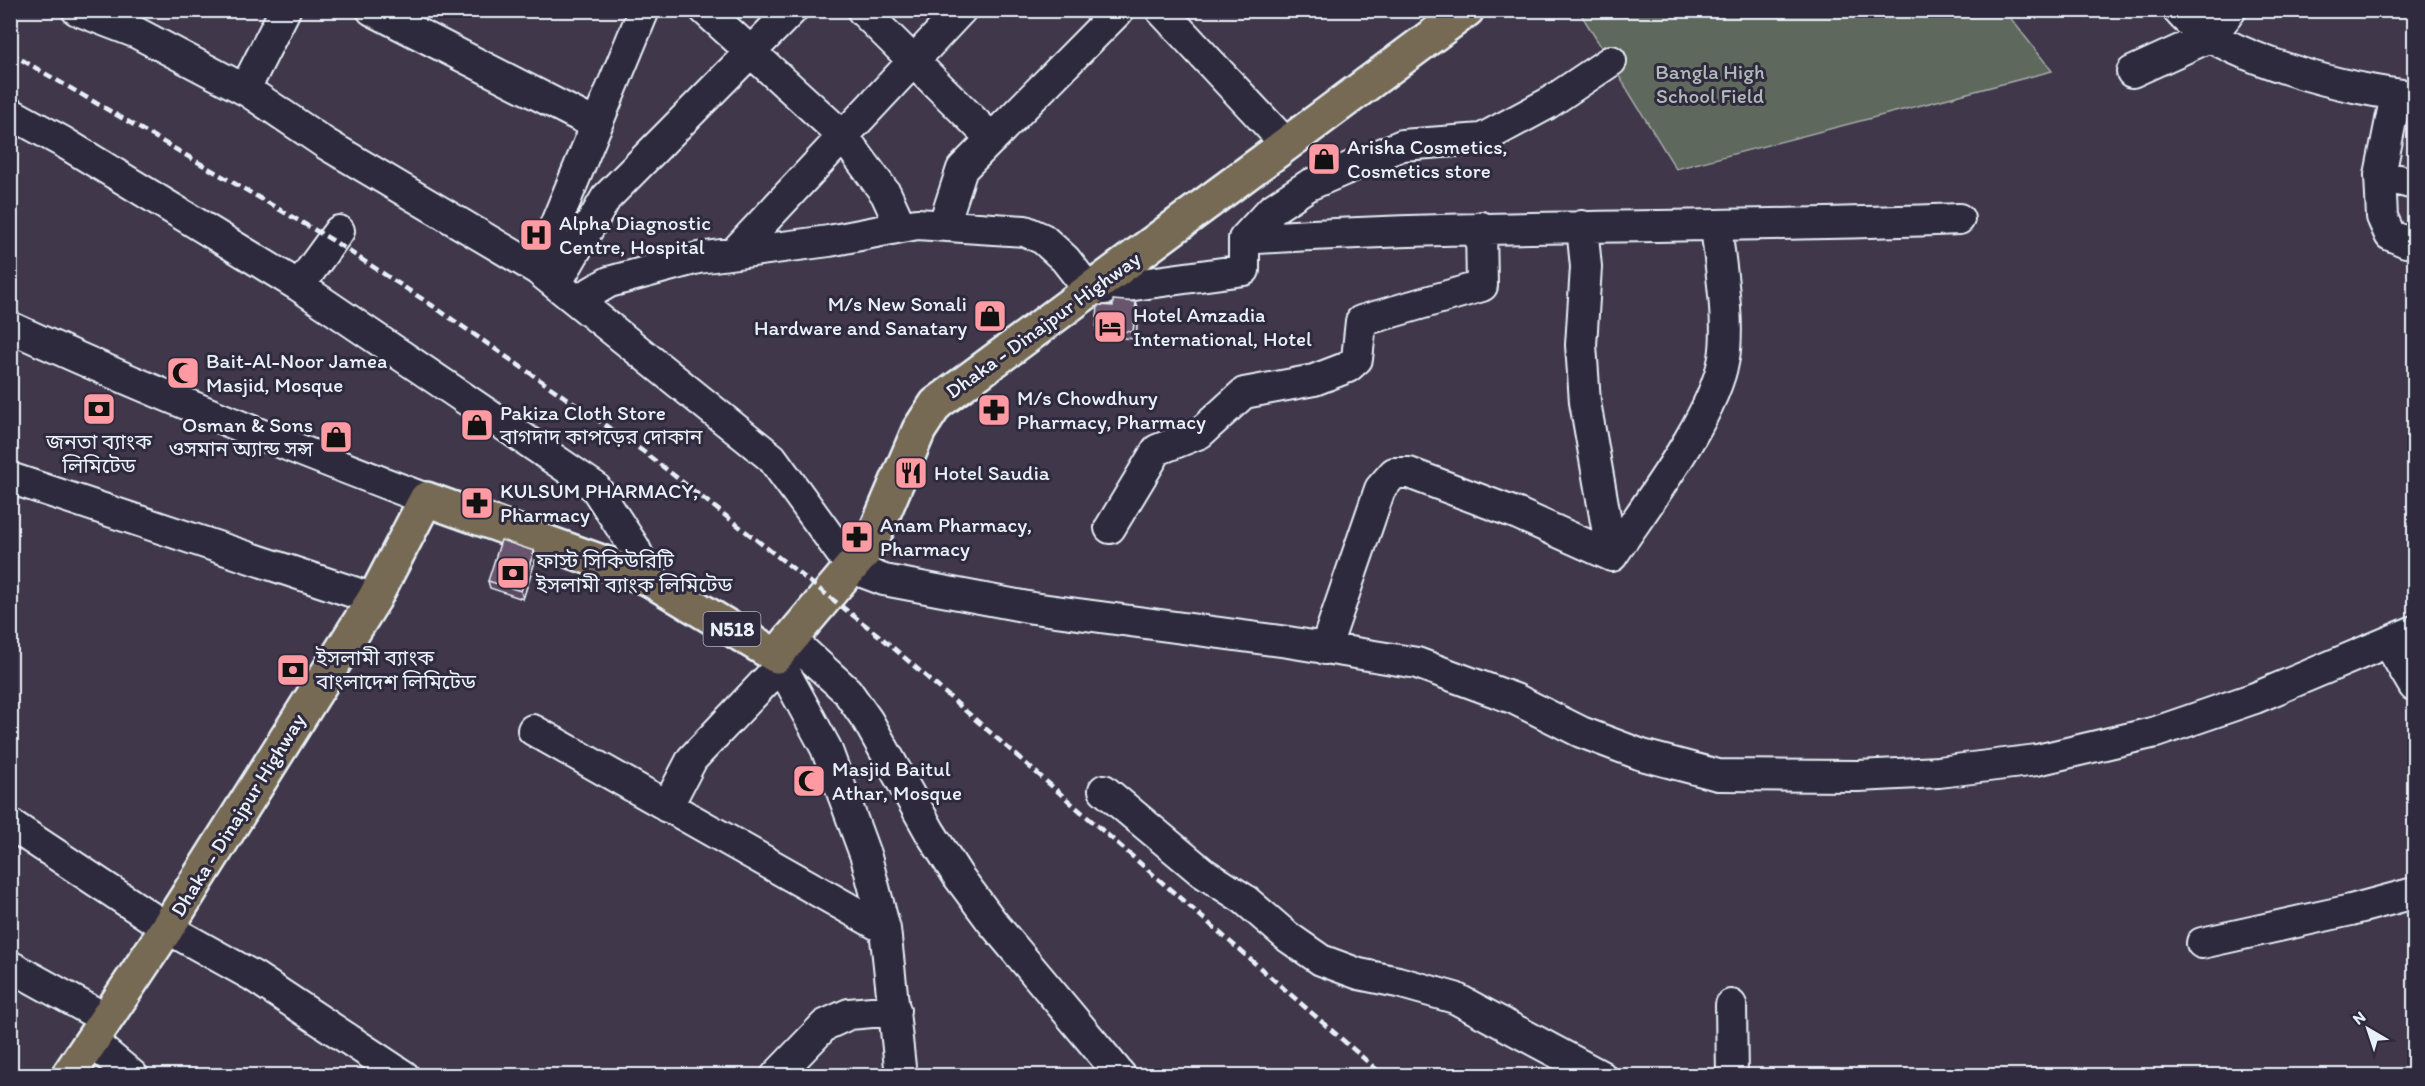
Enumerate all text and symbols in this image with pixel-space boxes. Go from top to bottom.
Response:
park label: Bangla High School Field [1655,59,1765,108]
place label: Arisha Cosmetics, Cosmetics store [1347,134,1508,183]
shop icon: Arisha Cosmetics, Cosmetics store [1306,141,1342,177]
place label: Alpha Diagnostic Centre, Hospital [559,210,711,259]
hospital icon: Alpha Diagnostic Centre, Hospital [518,217,554,253]
street label: Dhaka - Dinajpur Highway [940,245,1145,404]
place label: M/s New Sonali Hardware and Sanatary [754,291,967,340]
shop icon: M/s New Sonali Hardware and Sanatary [972,298,1008,334]
place label: Hotel Amzadia International, Hotel [1133,302,1312,351]
hotel icon: Hotel Amzadia International, Hotel [1092,309,1128,345]
place label: Bait-Al-Noor Jamea Masjid, Mosque [206,348,387,397]
mosque icon: Bait-Al-Noor Jamea Masjid, Mosque [165,355,201,391]
place label: M/s Chowdhury Pharmacy, Pharmacy [1017,385,1206,434]
bank icon: জনতা ব্যাংক লিমিটেড [81,391,117,427]
pharmacy icon: M/s Chowdhury Pharmacy, Pharmacy [976,392,1012,428]
place label: Pakiza Cloth Store বাগদাদ কাপড়ের দোকান [499,400,703,449]
shop icon: Pakiza Cloth Store বাগদাদ কাপড়ের দোকান [459,407,495,443]
place label: Osman & Sons ওসমান অ্যান্ড সন্স [168,412,313,461]
shop icon: Osman & Sons ওসমান অ্যান্ড সন্স [318,419,354,455]
place label: জনতা ব্যাংক লিমিটেড [45,429,153,478]
restaurant icon: Hotel Saudia [893,455,929,491]
place label: Hotel Saudia [934,460,1050,485]
place label: KULSUM PHARMACY, Pharmacy [500,478,698,527]
pharmacy icon: KULSUM PHARMACY, Pharmacy [459,485,495,521]
place label: Anam Pharmacy, Pharmacy [880,512,1032,561]
pharmacy icon: Anam Pharmacy, Pharmacy [839,519,875,555]
place label: ফাস্ট সিকিউরিটি ইসলামী ব্যাংক লিমিটেড [535,548,733,597]
bank icon: ফাস্ট সিকিউরিটি ইসলামী ব্যাংক লিমিটেড [495,555,531,591]
road number: N518 [704,612,760,646]
place label: ইসলামী ব্যাংক বাংলাদেশ লিমিটেড [315,645,477,694]
bank icon: ইসলামী ব্যাংক বাংলাদেশ লিমিটেড [275,652,311,688]
street label: Dhaka - Dinajpur Highway [165,709,310,921]
place label: Masjid Baitul Athar, Mosque [832,756,962,805]
mosque icon: Masjid Baitul Athar, Mosque [791,763,827,799]
north arrow [2338,999,2398,1059]
text: N [2349,1007,2369,1029]

